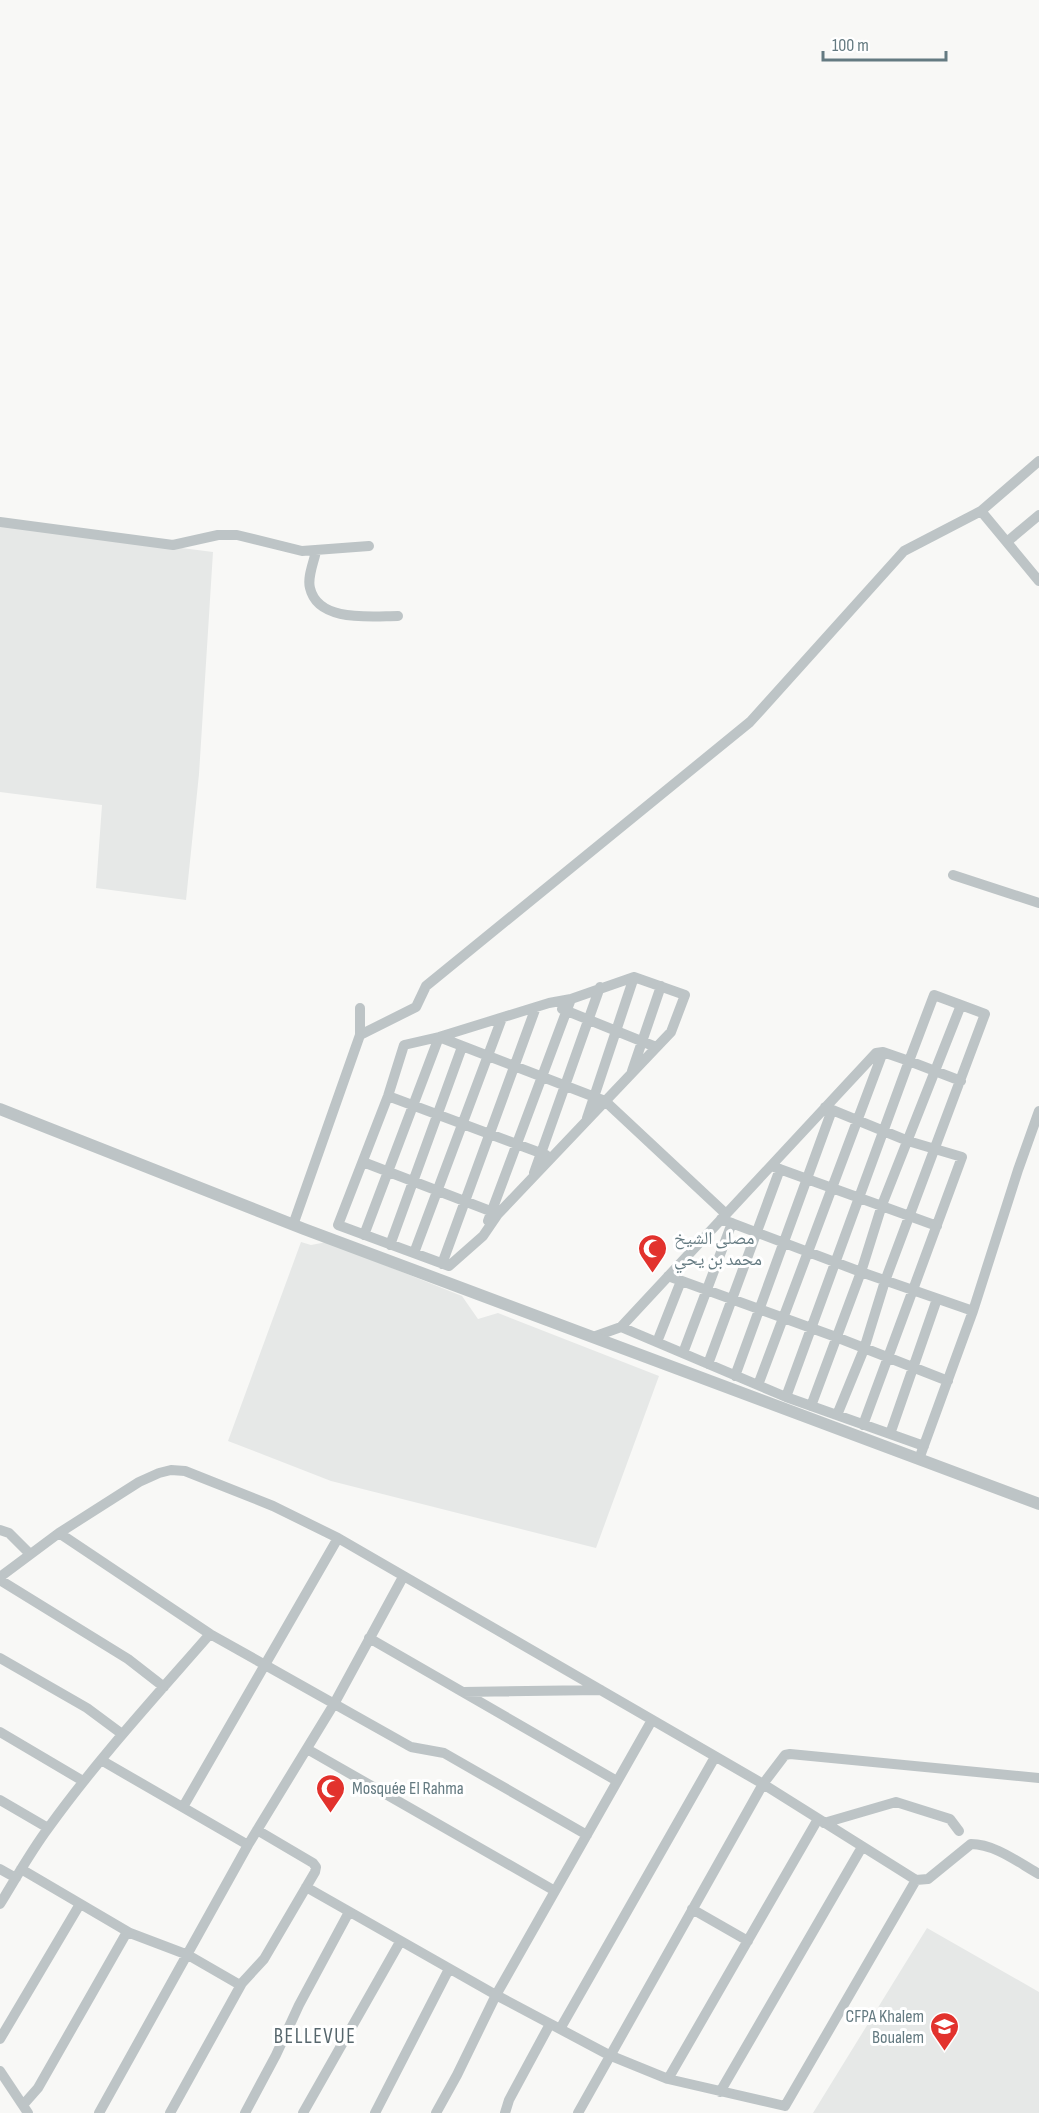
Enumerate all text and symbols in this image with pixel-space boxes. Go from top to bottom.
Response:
scale bar [823,24,946,62]
text: 100 m [832,35,869,56]
place label: مصلى الشيخ محمد بن يحي [674,1228,762,1274]
mosque icon: مصلى الشيخ محمد بن يحي [637,1232,669,1274]
mosque icon: Mosquée El Rahma [315,1772,347,1814]
place label: Mosquée El Rahma [352,1778,464,1799]
place label: CFPA Khalem Boualem [845,2006,924,2048]
school or university icon: CFPA Khalem Boualem [929,2010,961,2052]
district label: BELLEVUE [274,2024,356,2049]

